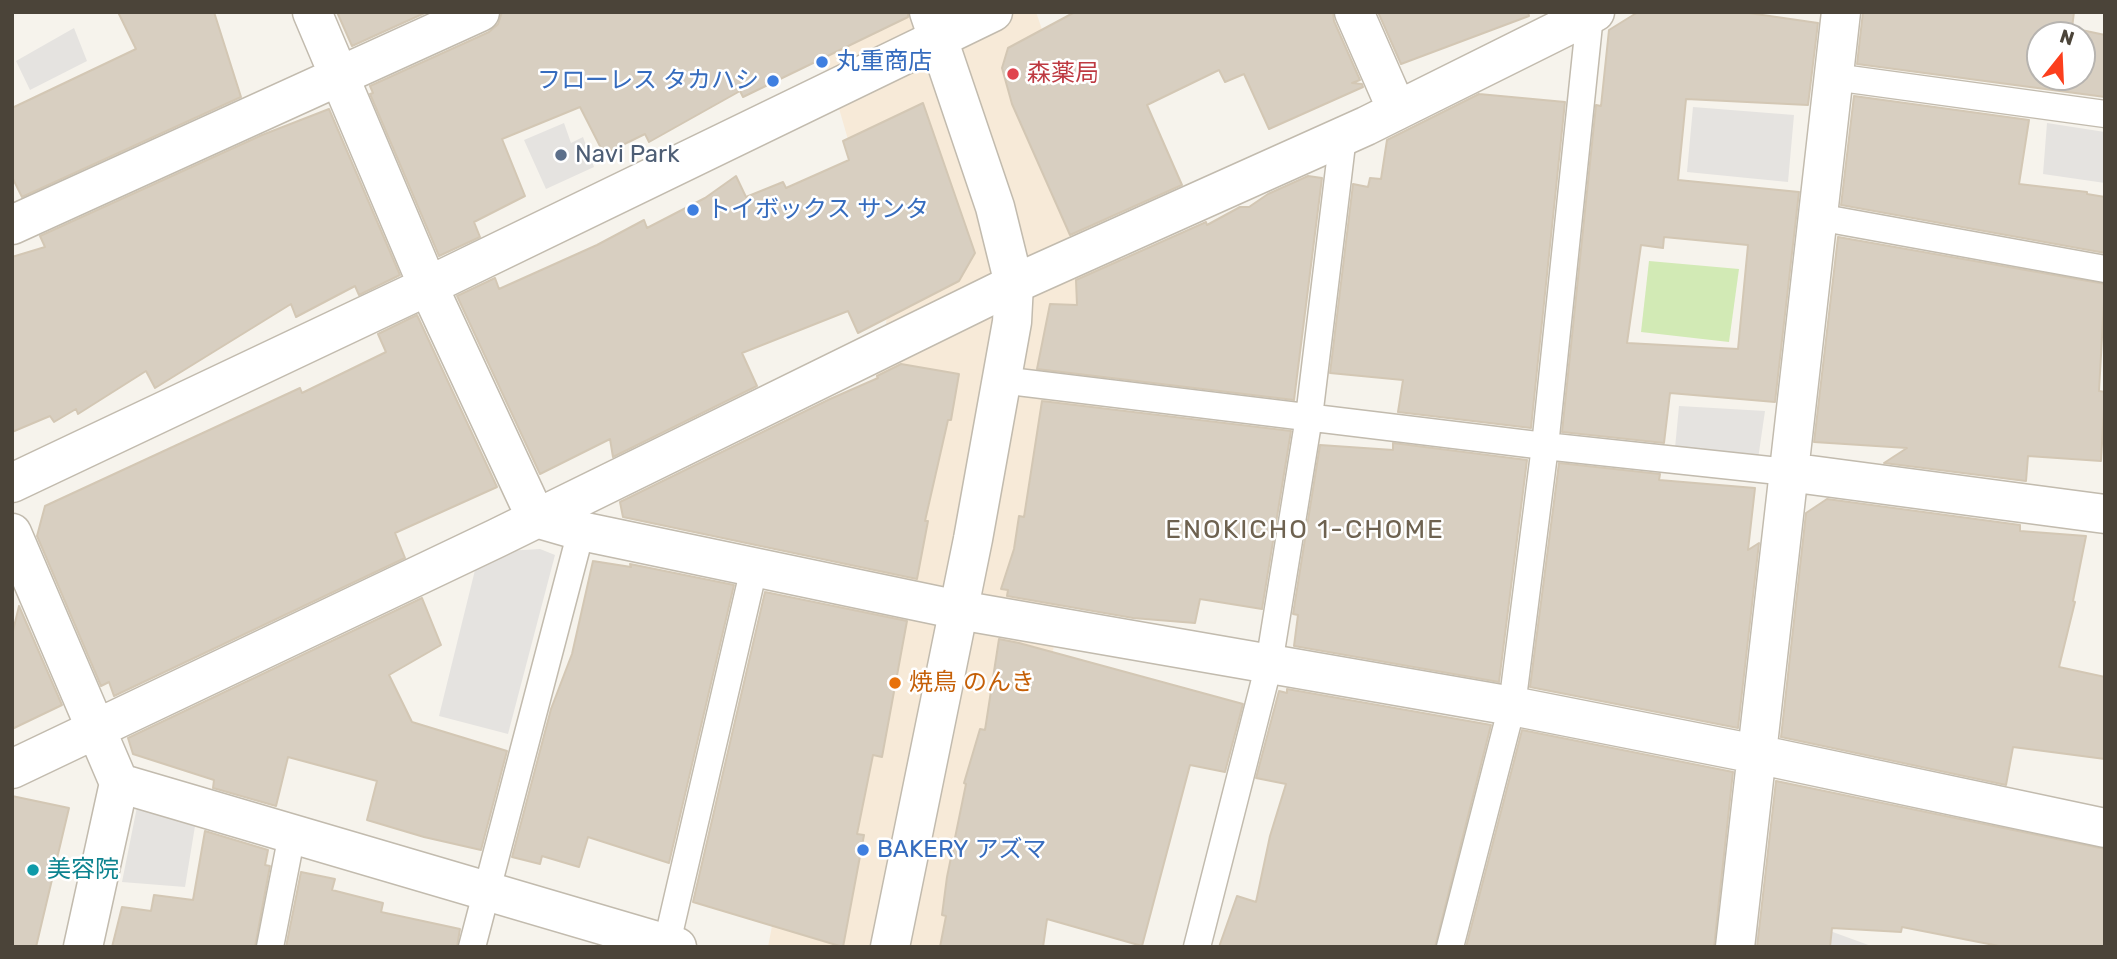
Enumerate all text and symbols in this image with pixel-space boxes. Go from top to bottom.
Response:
north arrow [2026,21,2096,91]
text: N [2057,24,2077,51]
place label: 丸重商店 [836,48,932,76]
marker: 丸重商店 [814,54,830,70]
place label: 森薬局 [1027,60,1099,88]
marker: 森薬局 [1005,66,1021,82]
place label: フローレス タカハシ [537,67,759,95]
marker: フローレス タカハシ [765,73,781,89]
place label: Navi Park [575,141,680,169]
marker: Navi Park [553,147,569,163]
place label: トイボックス サンタ [707,196,929,224]
marker: トイボックス サンタ [685,202,701,218]
district label: ENOKICHO 1-CHOME [1167,514,1443,546]
place label: 焼鳥 のんき [909,669,1035,697]
marker: 焼鳥 のんき [887,675,903,691]
place label: BAKERY アズマ [877,836,1046,864]
marker: BAKERY アズマ [855,842,871,858]
place label: 美容院 [47,856,119,884]
marker: 美容院 [25,862,41,878]

